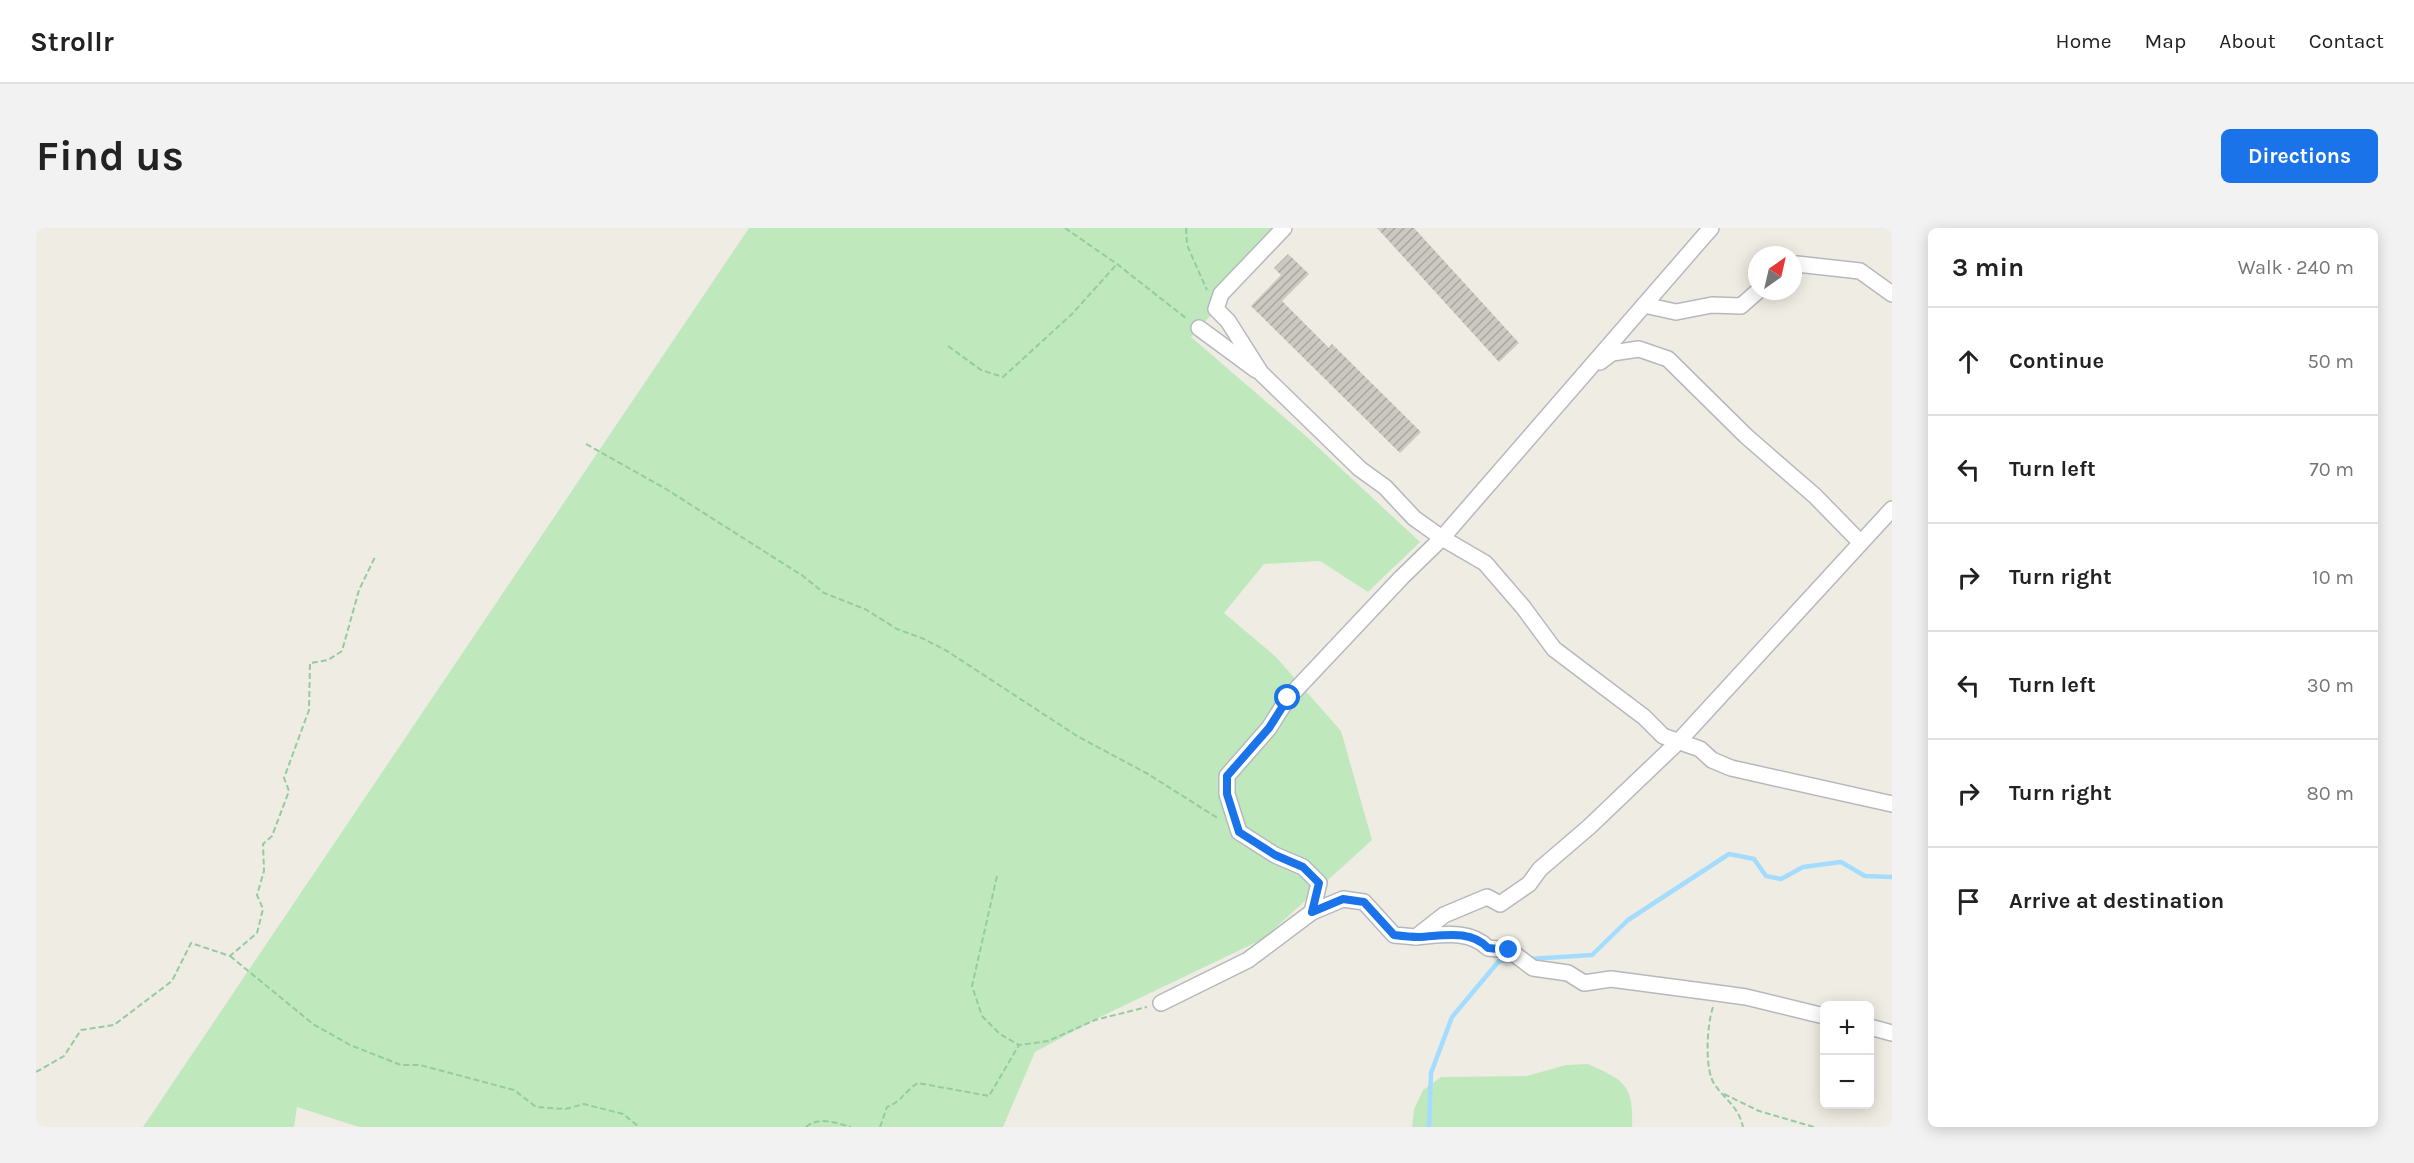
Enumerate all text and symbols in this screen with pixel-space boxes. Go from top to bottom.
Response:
text: Strollr [30,25,114,58]
text: Home [2056,29,2112,53]
text: Map [2145,29,2186,53]
text: About [2219,29,2276,53]
text: Contact [2309,29,2384,53]
button: Directions [2221,129,2378,183]
text: Find us [36,131,184,181]
north arrow [1748,246,1802,300]
text: 3 min [1952,252,2024,283]
text: Walk · 240 m [2238,256,2354,279]
icon: ahead [1952,345,1985,378]
text: Continue [2009,348,2104,374]
text: 50 m [2307,350,2354,373]
icon: left [1952,453,1985,486]
text: Turn left [2009,456,2096,482]
text: 70 m [2309,458,2354,481]
icon: right [1952,561,1985,594]
text: Turn right [2009,564,2112,590]
text: 10 m [2312,566,2354,589]
icon: left [1952,669,1985,702]
text: Turn left [2009,672,2096,698]
text: 30 m [2307,674,2354,697]
route start [1274,684,1300,710]
icon: right [1952,777,1985,810]
text: Turn right [2009,780,2112,806]
text: 80 m [2306,782,2354,805]
icon: arrive [1952,885,1985,918]
text: Arrive at destination [2009,888,2224,914]
route end [1495,936,1521,962]
map controls [1820,1001,1874,1109]
button: + [1820,1001,1874,1055]
button: − [1820,1055,1874,1109]

